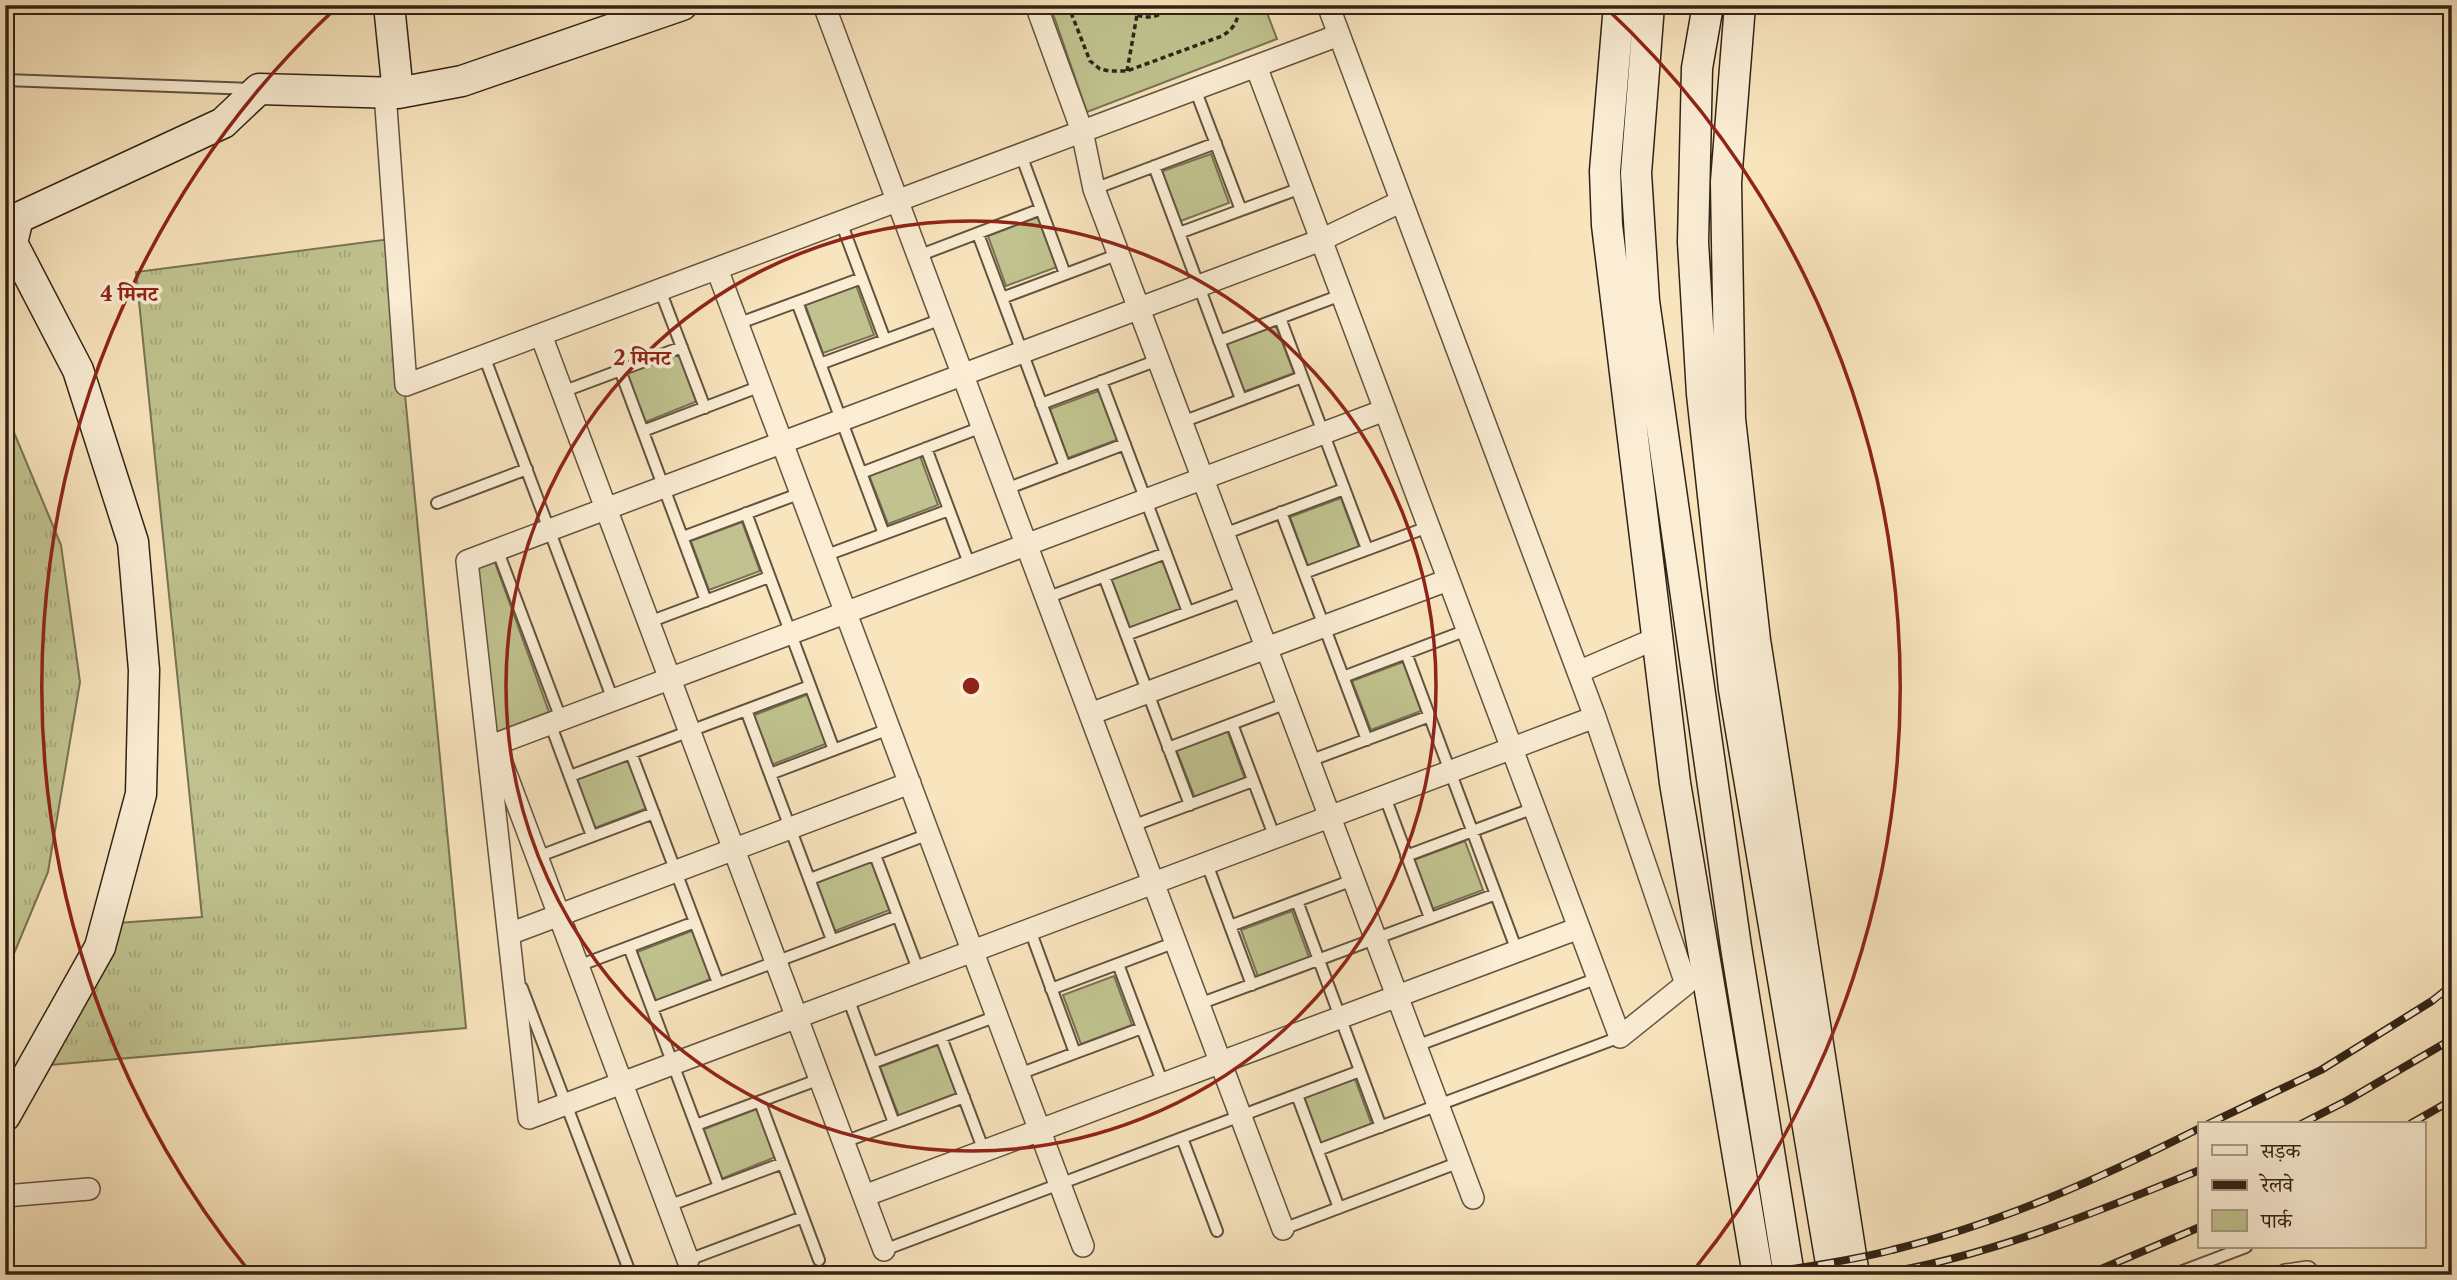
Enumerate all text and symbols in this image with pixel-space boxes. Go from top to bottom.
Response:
text: 4 मिनट [100,281,160,306]
text: 2 मिनट [613,345,673,370]
centre of rings [959,674,983,698]
legend [2198,1122,2426,1248]
text: सड़क [2260,1138,2301,1163]
text: रेलवे [2258,1172,2295,1197]
text: पार्क [2260,1208,2293,1233]

